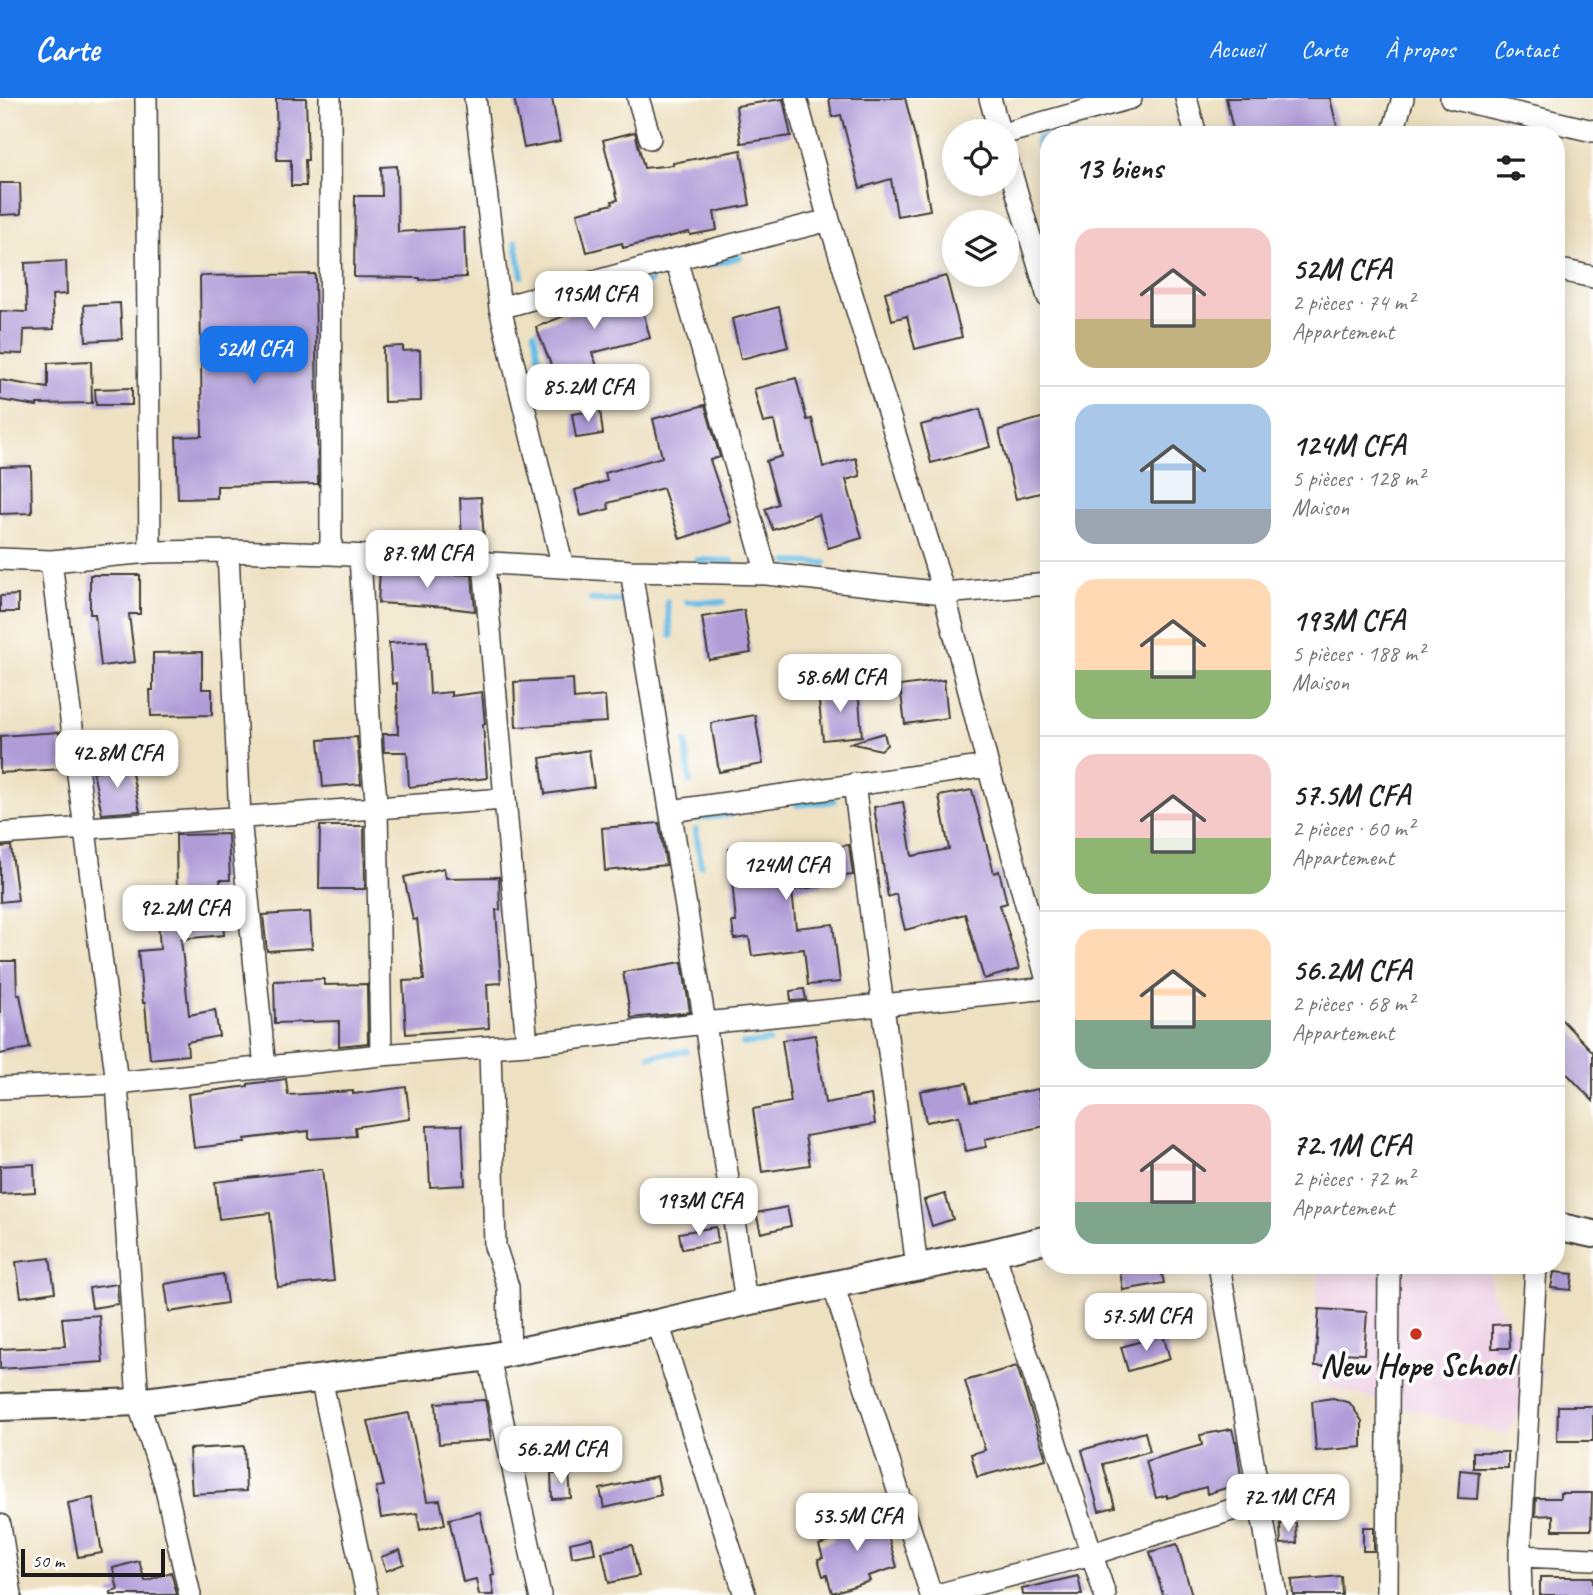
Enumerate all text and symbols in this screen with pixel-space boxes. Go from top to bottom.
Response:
text: Carte [35,28,99,70]
text: Accueil [1209,34,1263,64]
text: Carte [1301,34,1347,64]
text: À propos [1385,34,1455,64]
text: Contact [1493,34,1558,64]
map controls [942,119,1019,287]
button: locate [942,119,1019,196]
text: 13 biens [1075,149,1163,187]
icon: filters [1492,149,1530,187]
button: layers [942,210,1019,287]
text: 52M CFA [1292,250,1391,288]
icon: home [1131,256,1215,340]
pin: 195M CFA [522,272,666,331]
text: 195M CFA [551,279,637,308]
text: 2 pièces · 74 m² [1292,288,1414,317]
text: Appartement [1292,317,1394,346]
pin: 52M CFA [189,327,319,386]
text: 52M CFA [216,334,292,363]
pin: 85.2M CFA [508,364,668,424]
text: 85.2M CFA [543,372,633,401]
text: 124M CFA [1292,426,1405,464]
icon: home [1131,432,1215,516]
text: 5 pièces · 128 m² [1292,464,1424,493]
text: Maison [1292,493,1349,522]
pin: 87.9M CFA [347,531,507,590]
text: 87.9M CFA [382,538,472,567]
text: 193M CFA [1292,601,1405,639]
icon: home [1131,607,1215,691]
text: 5 pièces · 188 m² [1292,639,1424,668]
pin: 58.6M CFA [760,654,920,714]
text: 58.6M CFA [794,662,886,691]
text: Maison [1292,668,1349,697]
pin: 42.8M CFA [37,730,197,790]
text: 42.8M CFA [71,738,163,767]
text: 57.5M CFA [1292,776,1410,814]
icon: home [1131,782,1215,866]
text: 2 pièces · 60 m² [1292,814,1414,843]
pin: 124M CFA [714,842,858,902]
text: Appartement [1292,843,1394,872]
text: 124M CFA [743,850,829,879]
pin: 92.2M CFA [104,886,264,945]
text: 92.2M CFA [139,893,229,922]
text: 56.2M CFA [1292,951,1411,989]
icon: home [1131,957,1215,1041]
text: 2 pièces · 68 m² [1292,989,1414,1018]
text: Appartement [1292,1018,1394,1047]
text: 72.1M CFA [1292,1126,1411,1164]
icon: home [1131,1132,1215,1216]
text: 2 pièces · 72 m² [1292,1164,1414,1193]
pin: 193M CFA [627,1178,771,1238]
text: 193M CFA [656,1186,742,1215]
text: Appartement [1292,1193,1394,1222]
pin: 57.5M CFA [1066,1294,1226,1353]
text: 57.5M CFA [1101,1301,1191,1330]
marker: New Hope School [1408,1326,1424,1342]
place label: New Hope School [1320,1344,1518,1386]
pin: 56.2M CFA [481,1426,641,1486]
text: 56.2M CFA [515,1434,607,1463]
pin: 72.1M CFA [1208,1474,1368,1534]
text: 72.1M CFA [1242,1482,1334,1511]
pin: 53.5M CFA [777,1494,937,1553]
text: 53.5M CFA [812,1501,902,1530]
scale bar [21,1546,164,1578]
text: 50 m [32,1549,64,1573]

